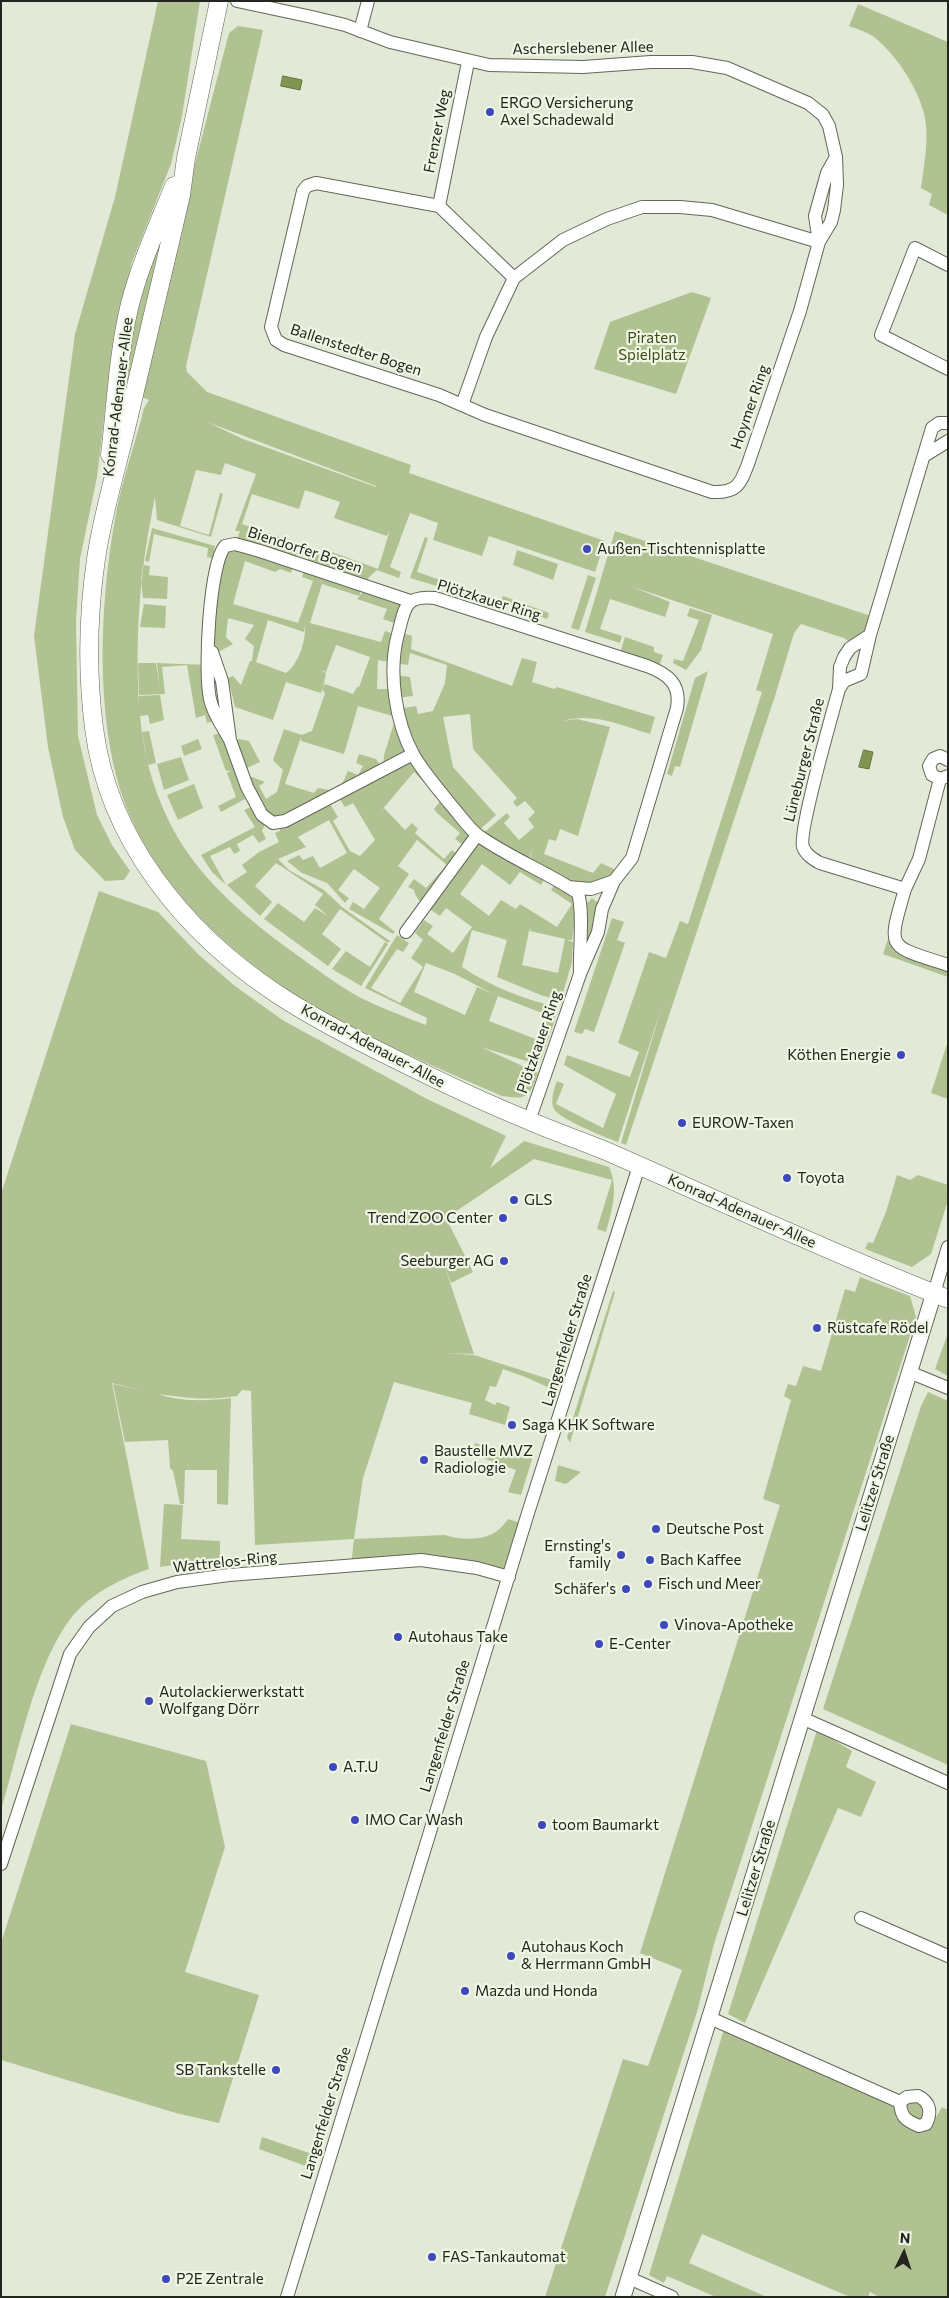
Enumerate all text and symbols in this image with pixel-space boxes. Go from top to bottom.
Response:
street label: Ascherslebener Allee [512,38,654,58]
street label: Frenzer Weg [420,87,454,175]
place label: ERGO Versicherung Axel Schadewald [500,94,633,129]
marker: ERGO Versicherung Axel Schadewald [484,106,496,118]
street label: Konrad-Adenauer-Allee [99,316,137,478]
street label: Ballenstedter Bogen [288,320,424,380]
park label: Piraten Spielplatz [618,329,686,364]
street label: Hoymer Ring [727,362,773,452]
street label: Biendorfer Bogen [246,523,364,577]
place label: Außen-Tischtennisplatte [597,540,765,558]
marker: Außen-Tischtennisplatte [581,543,593,555]
street label: Plötzkauer Ring [435,576,543,624]
street label: Lüneburger Straße [780,696,828,824]
street label: Plötzkauer Ring [513,988,565,1096]
street label: Konrad-Adenauer-Allee [298,1000,448,1092]
place label: Köthen Energie [787,1046,891,1064]
marker: Köthen Energie [895,1049,907,1061]
place label: EUROW-Taxen [692,1114,794,1132]
marker: EUROW-Taxen [676,1117,688,1129]
place label: Toyota [797,1169,844,1187]
street label: Konrad-Adenauer-Allee [665,1170,819,1252]
marker: Toyota [781,1172,793,1184]
place label: GLS [524,1191,552,1209]
marker: GLS [508,1194,520,1206]
place label: Trend ZOO Center [367,1209,493,1227]
marker: Trend ZOO Center [497,1212,509,1224]
place label: Seeburger AG [400,1252,494,1270]
marker: Seeburger AG [498,1255,510,1267]
street label: Langenfelder Straße [538,1272,596,1408]
place label: Rüstcafe Rödel [827,1319,929,1337]
marker: Rüstcafe Rödel [811,1322,823,1334]
place label: Saga KHK Software [522,1416,655,1434]
marker: Saga KHK Software [506,1419,518,1431]
street label: Lelitzer Straße [852,1433,898,1533]
place label: Baustelle MVZ Radiologie [434,1442,533,1477]
marker: Baustelle MVZ Radiologie [418,1454,430,1466]
place label: Deutsche Post [666,1520,764,1538]
marker: Deutsche Post [650,1523,662,1535]
place label: Ernsting's family [544,1537,611,1572]
street label: Wattrelos-Ring [172,1548,278,1576]
marker: Ernsting's family [615,1549,627,1561]
place label: Bach Kaffee [660,1551,741,1569]
marker: Bach Kaffee [644,1554,656,1566]
place label: Fisch und Meer [658,1575,761,1593]
marker: Fisch und Meer [642,1578,654,1590]
place label: Schäfer's [554,1580,616,1598]
marker: Schäfer's [620,1583,632,1595]
place label: Vinova-Apotheke [674,1616,793,1634]
marker: Vinova-Apotheke [658,1619,670,1631]
place label: Autohaus Take [408,1628,508,1646]
marker: Autohaus Take [392,1631,404,1643]
place label: E-Center [609,1635,671,1653]
marker: E-Center [593,1638,605,1650]
street label: Langenfelder Straße [416,1658,474,1794]
place label: Autolackierwerkstatt Wolfgang Dörr [159,1683,304,1718]
marker: Autolackierwerkstatt Wolfgang Dörr [143,1695,155,1707]
place label: A.T.U [343,1758,379,1776]
marker: A.T.U [327,1761,339,1773]
place label: IMO Car Wash [365,1811,463,1829]
marker: IMO Car Wash [349,1814,361,1826]
place label: toom Baumarkt [552,1816,659,1834]
street label: Lelitzer Straße [733,1818,779,1918]
marker: toom Baumarkt [536,1819,548,1831]
place label: Autohaus Koch & Herrmann GmbH [521,1938,651,1973]
marker: Autohaus Koch & Herrmann GmbH [505,1950,517,1962]
place label: Mazda und Honda [475,1982,598,2000]
marker: Mazda und Honda [459,1985,471,1997]
street label: Langenfelder Straße [297,2045,355,2181]
place label: SB Tankstelle [175,2061,266,2079]
marker: SB Tankstelle [270,2064,282,2076]
north arrow [879,2228,929,2278]
text: N [899,2229,911,2246]
place label: FAS-Tankautomat [442,2248,566,2266]
marker: FAS-Tankautomat [426,2251,438,2263]
place label: P2E Zentrale [176,2270,264,2288]
marker: P2E Zentrale [160,2273,172,2285]

